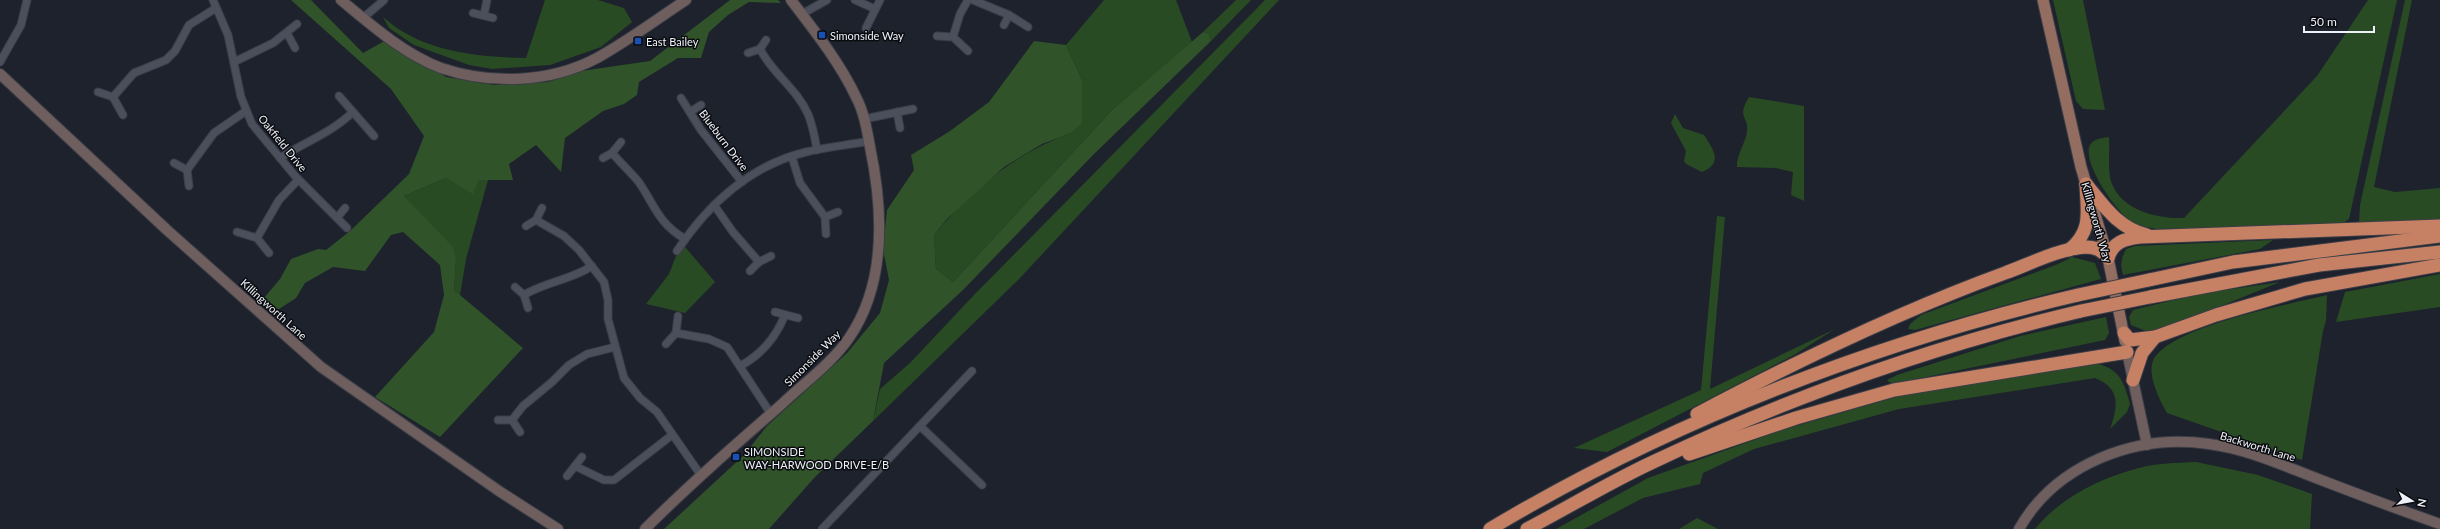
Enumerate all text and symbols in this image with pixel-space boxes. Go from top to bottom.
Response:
scale bar [2304,8,2374,34]
text: 50 m [2310,14,2337,29]
place label: Simonside Way [830,29,904,42]
marker: Simonside Way [817,30,827,40]
place label: East Bailey [646,35,699,48]
marker: East Bailey [633,36,643,46]
street label: Blueburn Drive [697,107,751,173]
street label: Oakfield Drive [256,112,310,174]
street label: Killingworth Way [2079,180,2115,264]
street label: Killingworth Lane [238,276,310,342]
street label: Simonside Way [781,327,843,389]
street label: Backworth Lane [2219,428,2297,464]
place label: SIMONSIDE WAY-HARWOOD DRIVE-E/B [744,445,889,471]
marker: SIMONSIDE WAY-HARWOOD DRIVE-E/B [731,452,741,462]
north arrow [2392,481,2432,521]
text: N [2415,498,2429,508]

